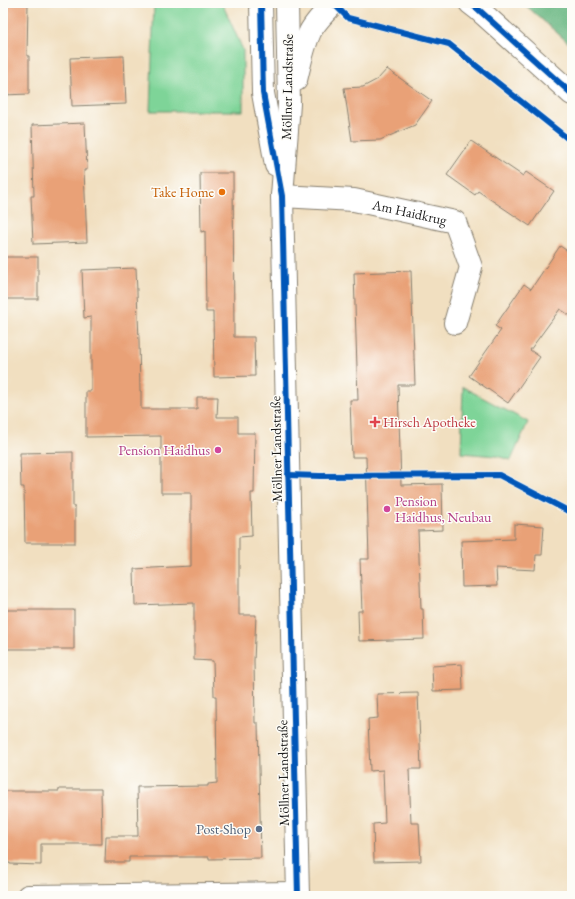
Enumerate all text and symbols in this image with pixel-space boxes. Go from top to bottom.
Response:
street label: Möllner Landstraße [277,33,297,140]
place label: Take Home [151,183,215,201]
marker: Take Home [217,187,227,197]
street label: Am Haidkrug [370,195,449,229]
street label: Möllner Landstraße [266,395,286,502]
place label: Hirsch Apotheke [383,413,476,431]
marker: Hirsch Apotheke [370,417,380,427]
place label: Pension Haidhus [118,441,210,459]
marker: Pension Haidhus [213,445,223,455]
place label: Pension Haidhus, Neubau [395,492,492,526]
marker: Pension Haidhus, Neubau [382,504,392,514]
street label: Möllner Landstraße [273,719,293,826]
place label: Post-Shop [196,820,251,838]
marker: Post-Shop [254,824,264,834]

